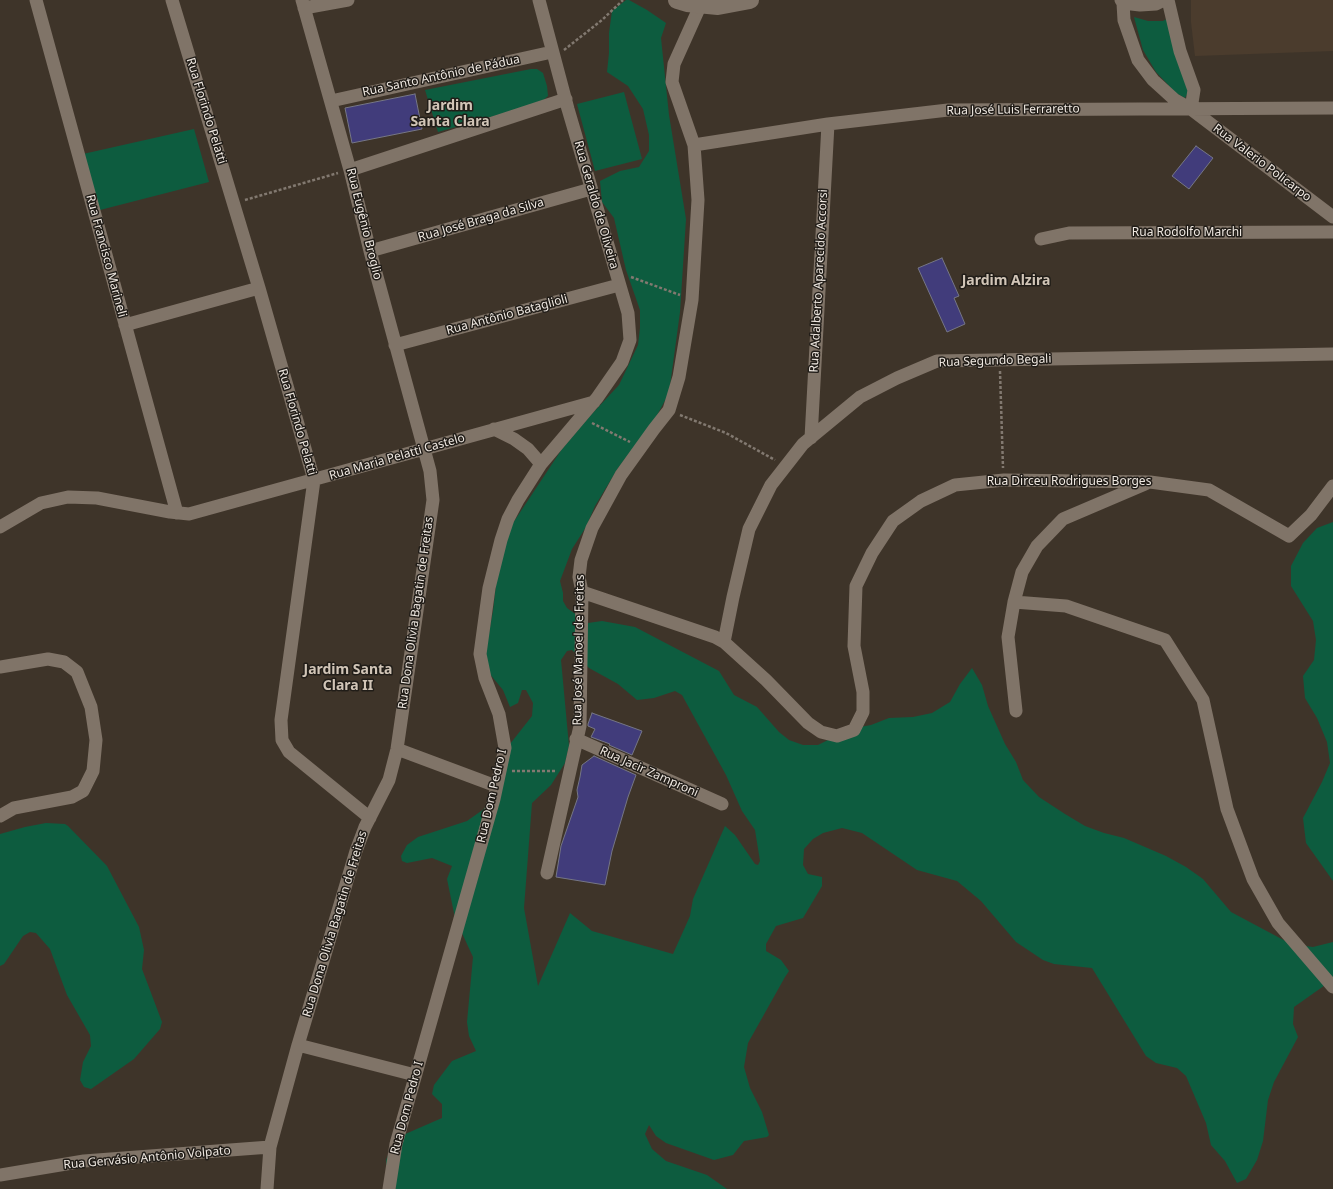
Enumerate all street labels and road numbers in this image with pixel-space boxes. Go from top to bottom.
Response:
street label: Rua Santo Antônio de Pádua [361,52,521,100]
street label: Rua Florindo Pelatti [183,56,229,166]
street label: Rua José Luis Ferraretto [946,102,1080,118]
street label: Rua Valerio Policarpo [1210,121,1314,205]
street label: Rua Geraldo de Oliveira [571,139,621,271]
street label: Rua Eugênio Broglio [343,167,385,281]
street label: Rua Adalberto Aparecido Accorsi [807,189,831,373]
street label: Rua Francisco Marineli [83,193,129,319]
street label: Rua José Braga da Silva [416,195,546,245]
street label: Rua Rodolfo Marchi [1132,226,1242,240]
street label: Rua Antônio Bataglioli [445,292,569,338]
street label: Rua Segundo Begali [938,352,1052,370]
street label: Rua Florindo Pelatti [275,367,319,477]
street label: Rua Maria Pelatti Castelo [327,431,467,483]
street label: Rua Dirceu Rodrigues Borges [987,475,1151,489]
street label: Rua Dona Olivia Bagatin de Freitas [395,516,437,710]
street label: Rua José Manoel de Freitas [570,574,588,726]
street label: Rua Jacir Zamproni [597,744,701,800]
street label: Rua Dom Pedro I [474,748,510,844]
street label: Rua Dona Olivia Bagatin de Freitas [300,829,370,1019]
street label: Rua Dom Pedro I [388,1060,426,1156]
street label: Rua Gervásio Antônio Volpato [63,1144,231,1172]

